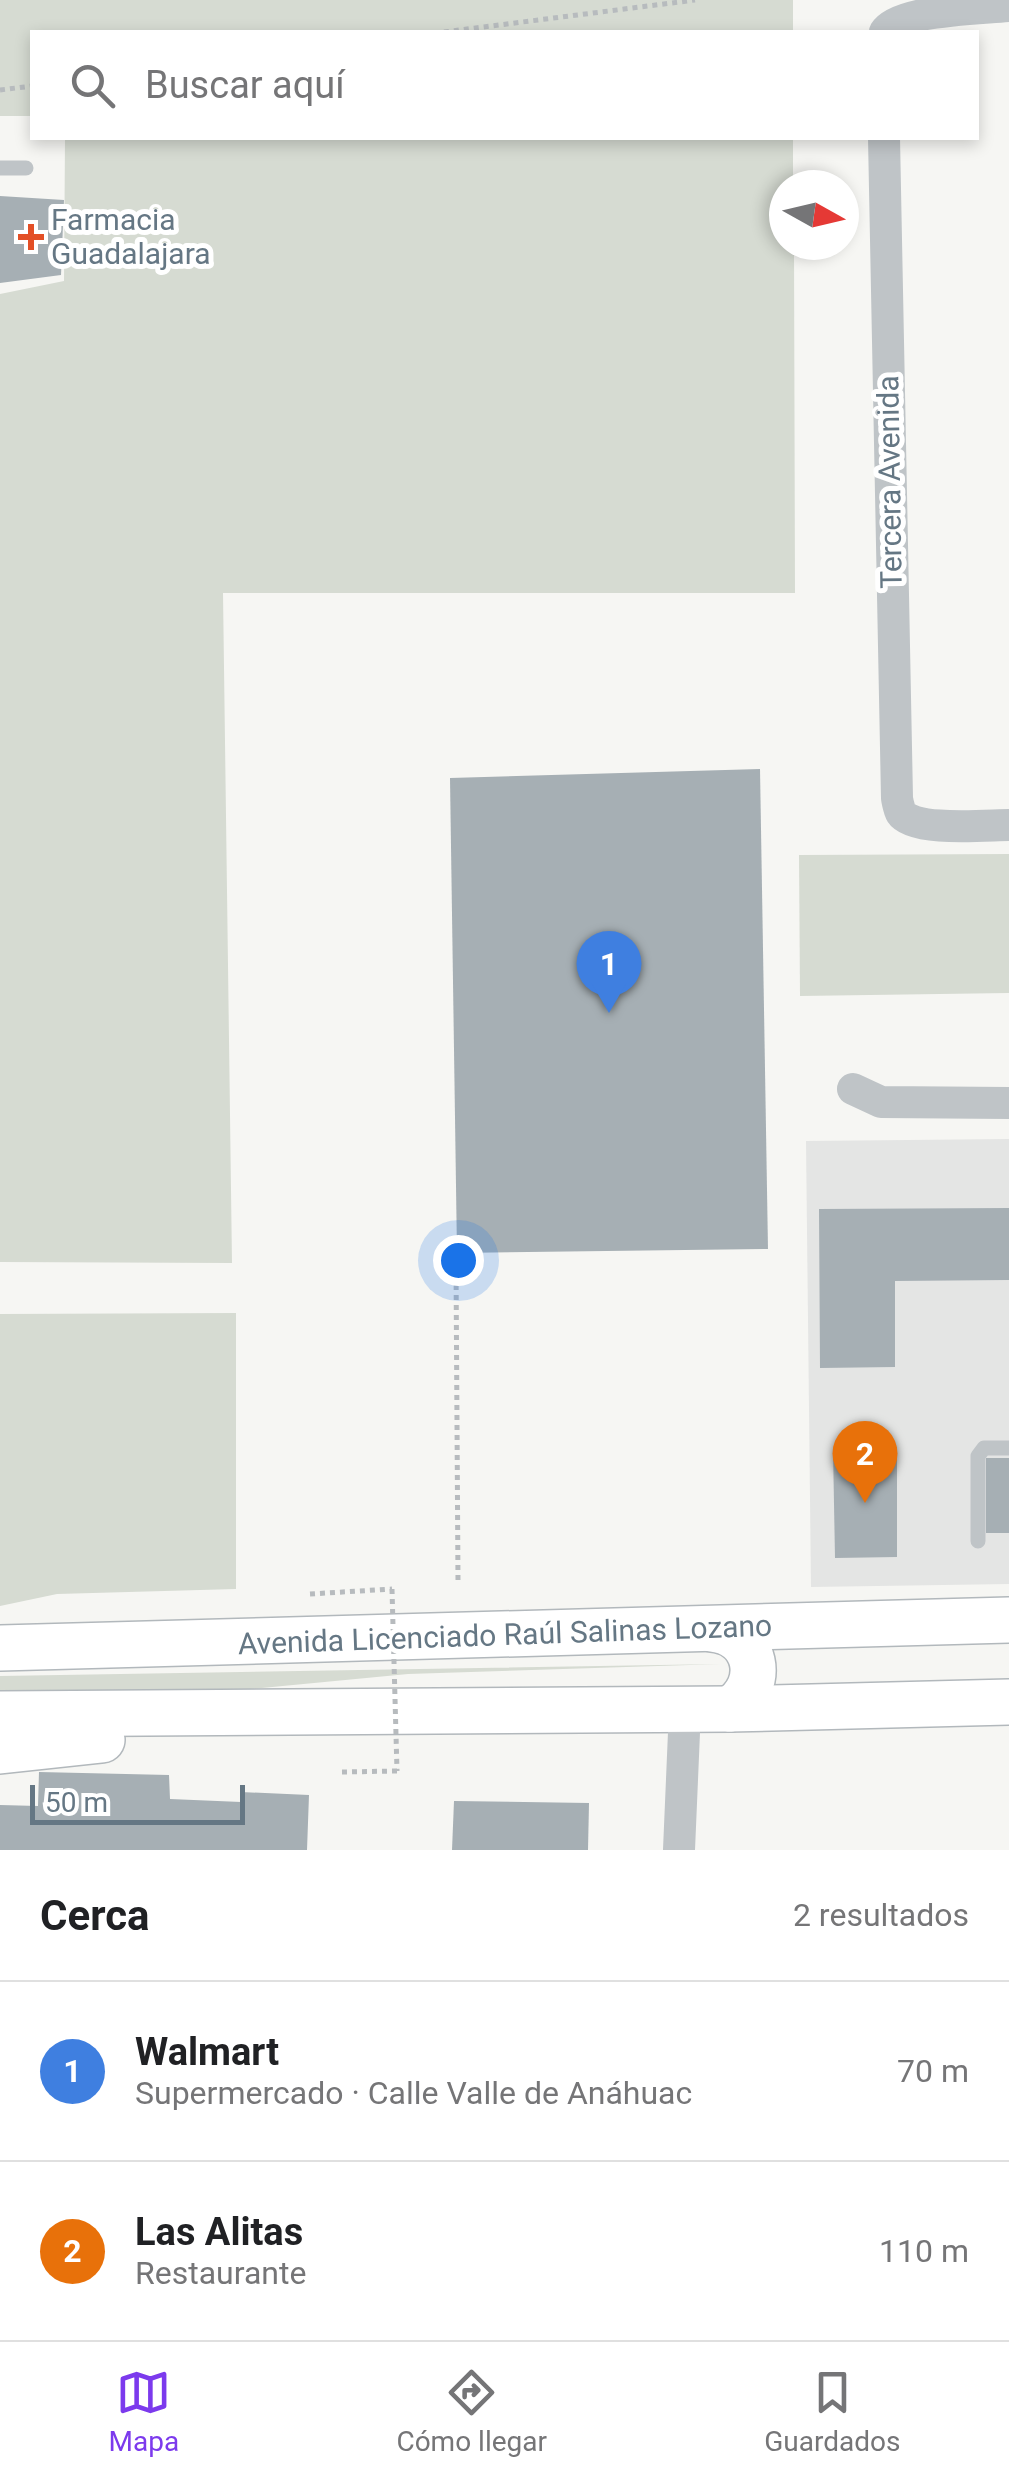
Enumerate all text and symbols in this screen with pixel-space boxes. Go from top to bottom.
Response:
search box [30,30,979,140]
icon: search [65,58,120,113]
text: Buscar aquí [145,63,345,107]
north arrow [769,170,859,260]
place label: Farmacia Guadalajara [51,202,211,271]
marker: Farmacia Guadalajara [20,226,42,248]
street label: Tercera Avenida [870,375,909,589]
pin: 1 [576,930,642,1013]
your location [433,1235,484,1286]
pin: 2 [832,1420,898,1503]
street label: Avenida Licenciado Raúl Salinas Lozano [237,1608,773,1661]
scale bar [30,1780,245,1824]
text: 50 m [45,1786,108,1819]
text: Cerca [40,1891,150,1940]
text: 2 resultados [793,1896,969,1934]
text: Walmart [135,2030,279,2074]
text: 1 [63,2052,82,2090]
text: 70 m [897,2052,969,2090]
text: Supermercado · Calle Valle de Anáhuac [135,2074,692,2112]
text: Las Alitas [135,2210,303,2254]
text: 2 [63,2232,82,2270]
text: 110 m [879,2232,969,2270]
text: Restaurante [135,2254,306,2292]
tab: Mapa [109,2365,179,2458]
tab: Cómo llegar [396,2365,547,2458]
tab: Guardados [764,2365,900,2458]

